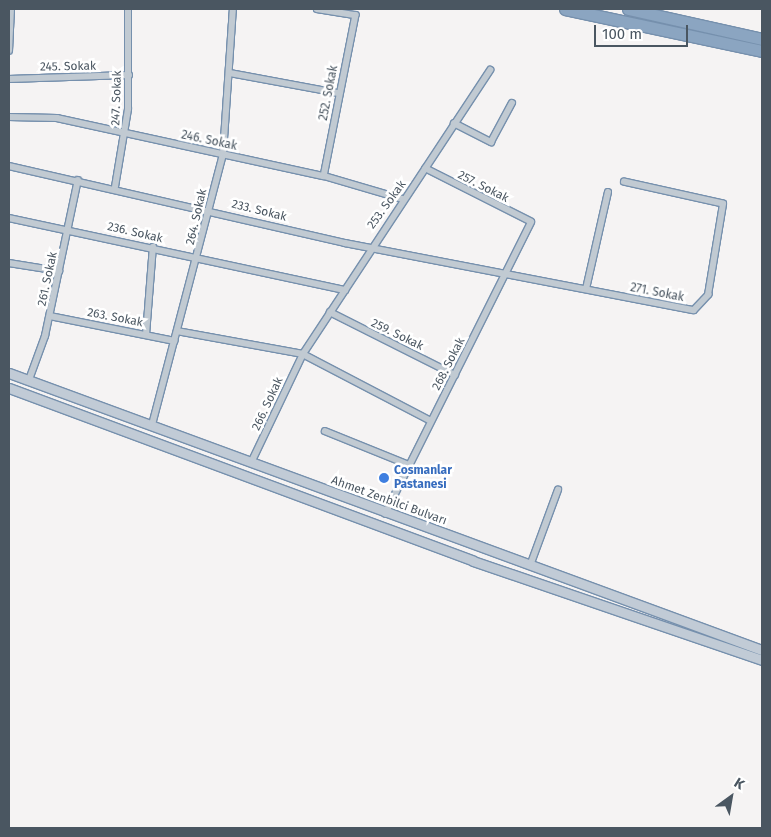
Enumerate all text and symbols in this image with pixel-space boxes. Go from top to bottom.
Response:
scale bar [596,15,690,47]
text: 100 m [602,25,642,43]
street label: 245. Sokak [40,59,96,75]
street label: 252. Sokak [317,64,341,122]
street label: 247. Sokak [109,70,125,126]
street label: 246. Sokak [180,128,238,154]
street label: 257. Sokak [455,168,511,206]
street label: 253. Sokak [365,178,409,232]
street label: 264. Sokak [184,188,210,246]
street label: 233. Sokak [230,197,288,225]
street label: 236. Sokak [106,220,164,246]
street label: 261. Sokak [35,251,61,307]
street label: 271. Sokak [629,281,685,305]
street label: 263. Sokak [86,306,144,330]
street label: 259. Sokak [369,316,425,354]
street label: 268. Sokak [430,335,468,393]
street label: 266. Sokak [249,375,287,433]
place label: Cosmanlar Pastanesi [394,464,452,492]
marker: Cosmanlar Pastanesi [378,472,390,484]
street label: Ahmet Zenbilci Bulvarı [329,473,449,529]
north arrow [706,772,756,822]
text: K [731,774,747,793]

